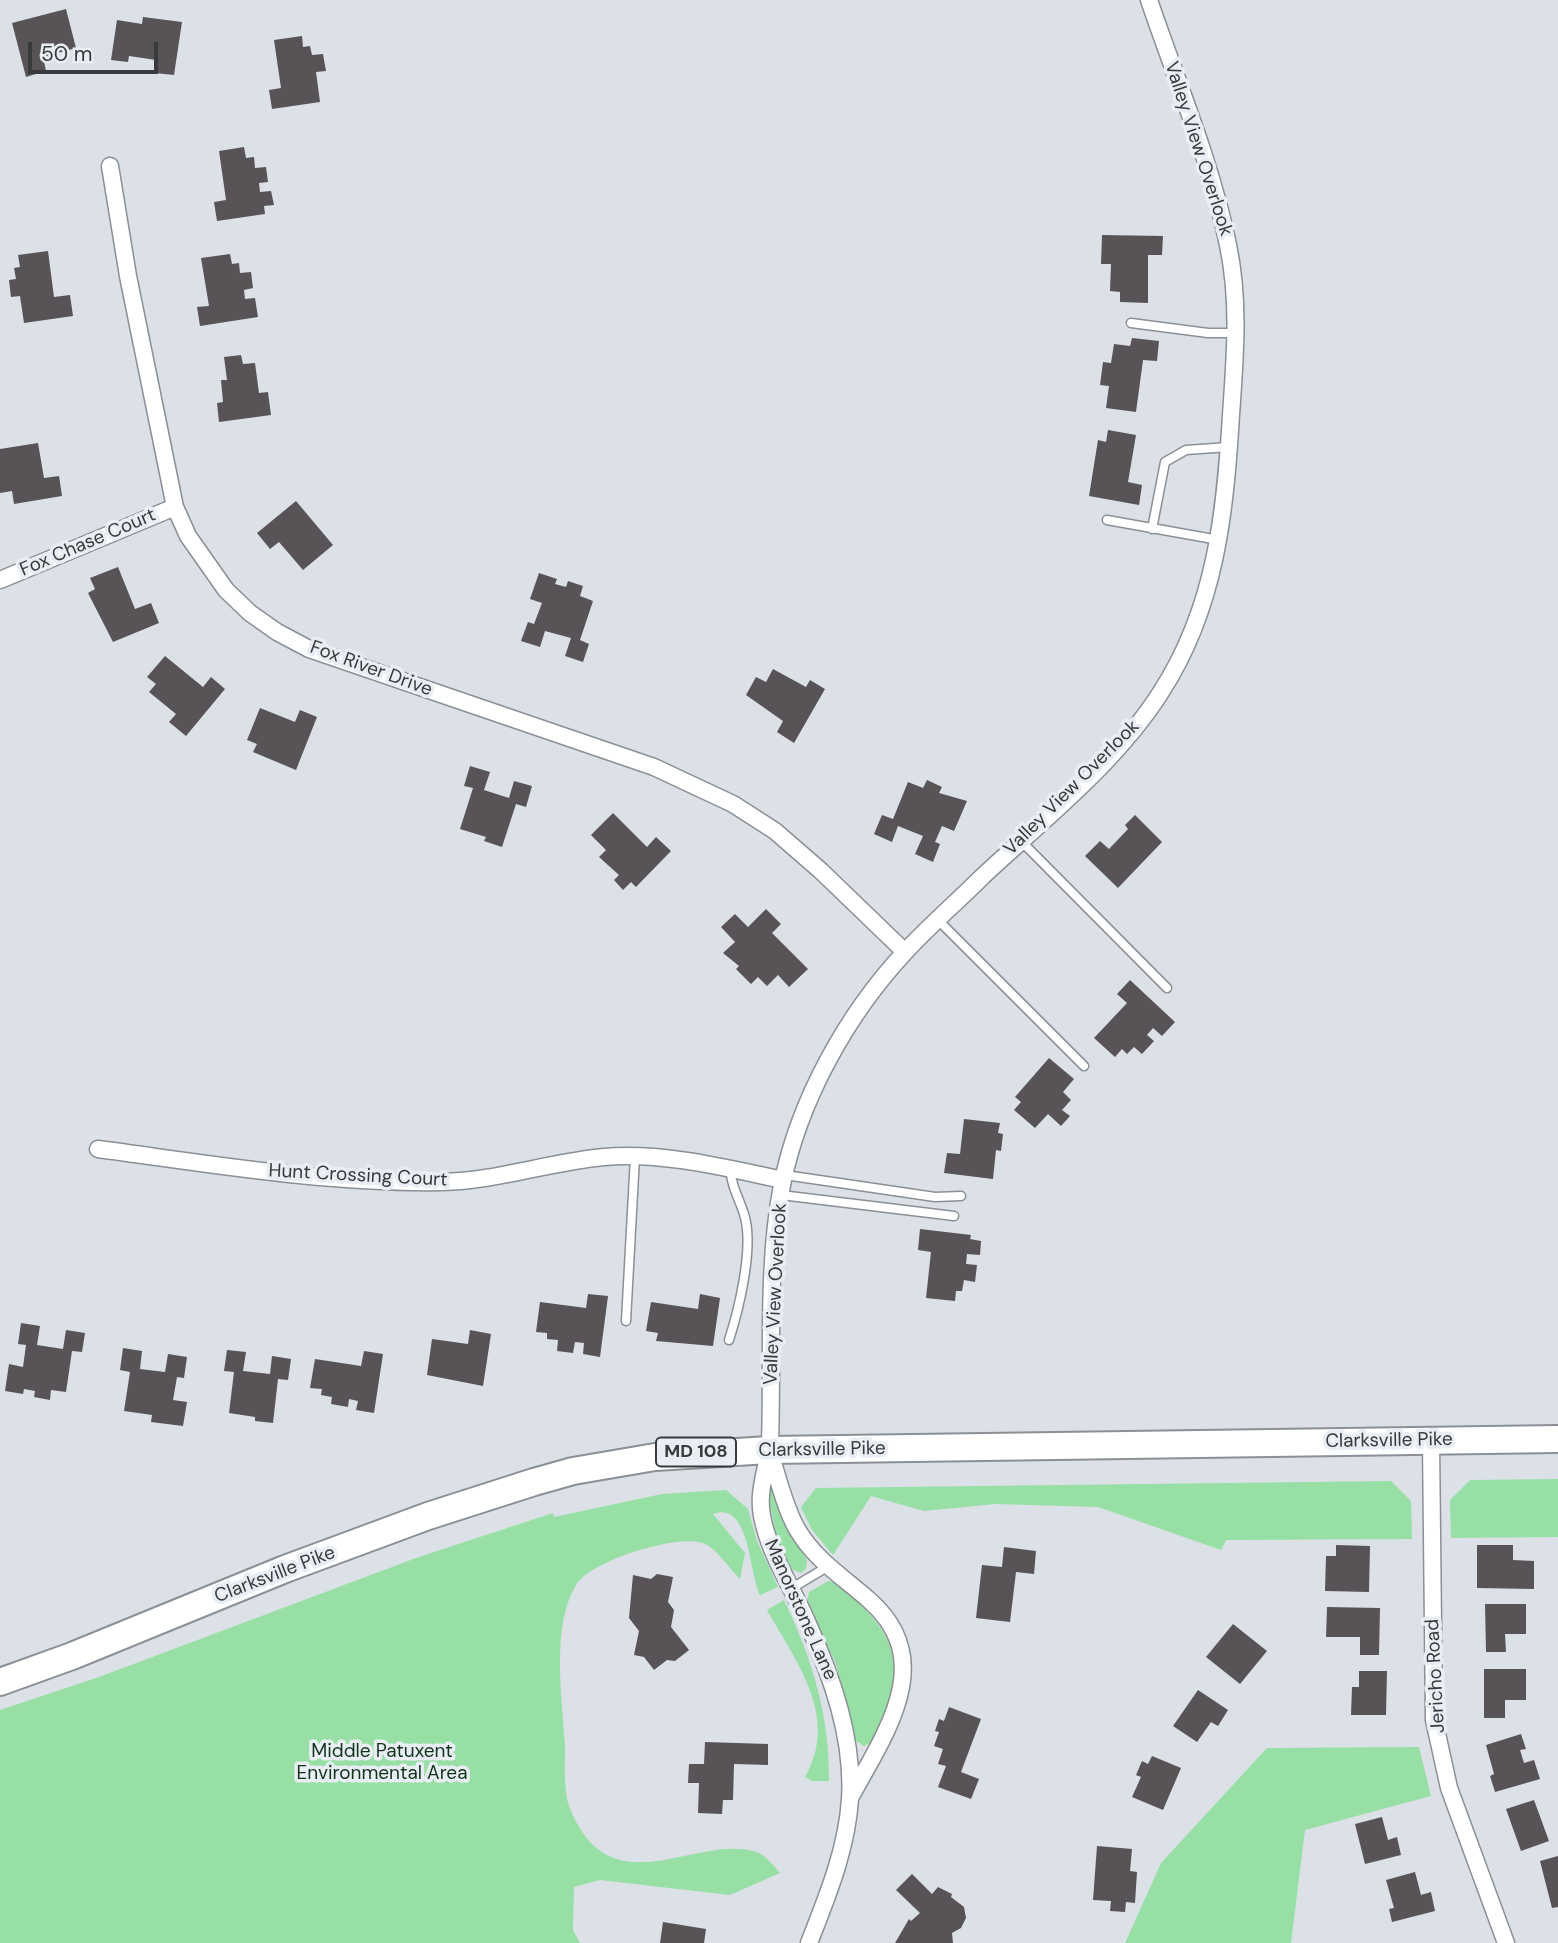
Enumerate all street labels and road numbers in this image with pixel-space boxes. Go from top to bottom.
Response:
street label: Valley View Overlook [1159,59,1237,239]
street label: Fox Chase Court [17,504,159,582]
street label: Fox River Drive [307,636,435,702]
street label: Valley View Overlook [1000,716,1144,860]
street label: Hunt Crossing Court [268,1160,448,1192]
street label: Valley View Overlook [760,1202,792,1386]
street label: Clarksville Pike [1325,1428,1453,1454]
road number: MD 108 [656,1437,736,1466]
street label: Clarksville Pike [758,1437,886,1463]
street label: Manorstone Lane [759,1536,841,1684]
street label: Clarksville Pike [211,1542,339,1608]
street label: Jericho Road [1422,1618,1450,1734]

